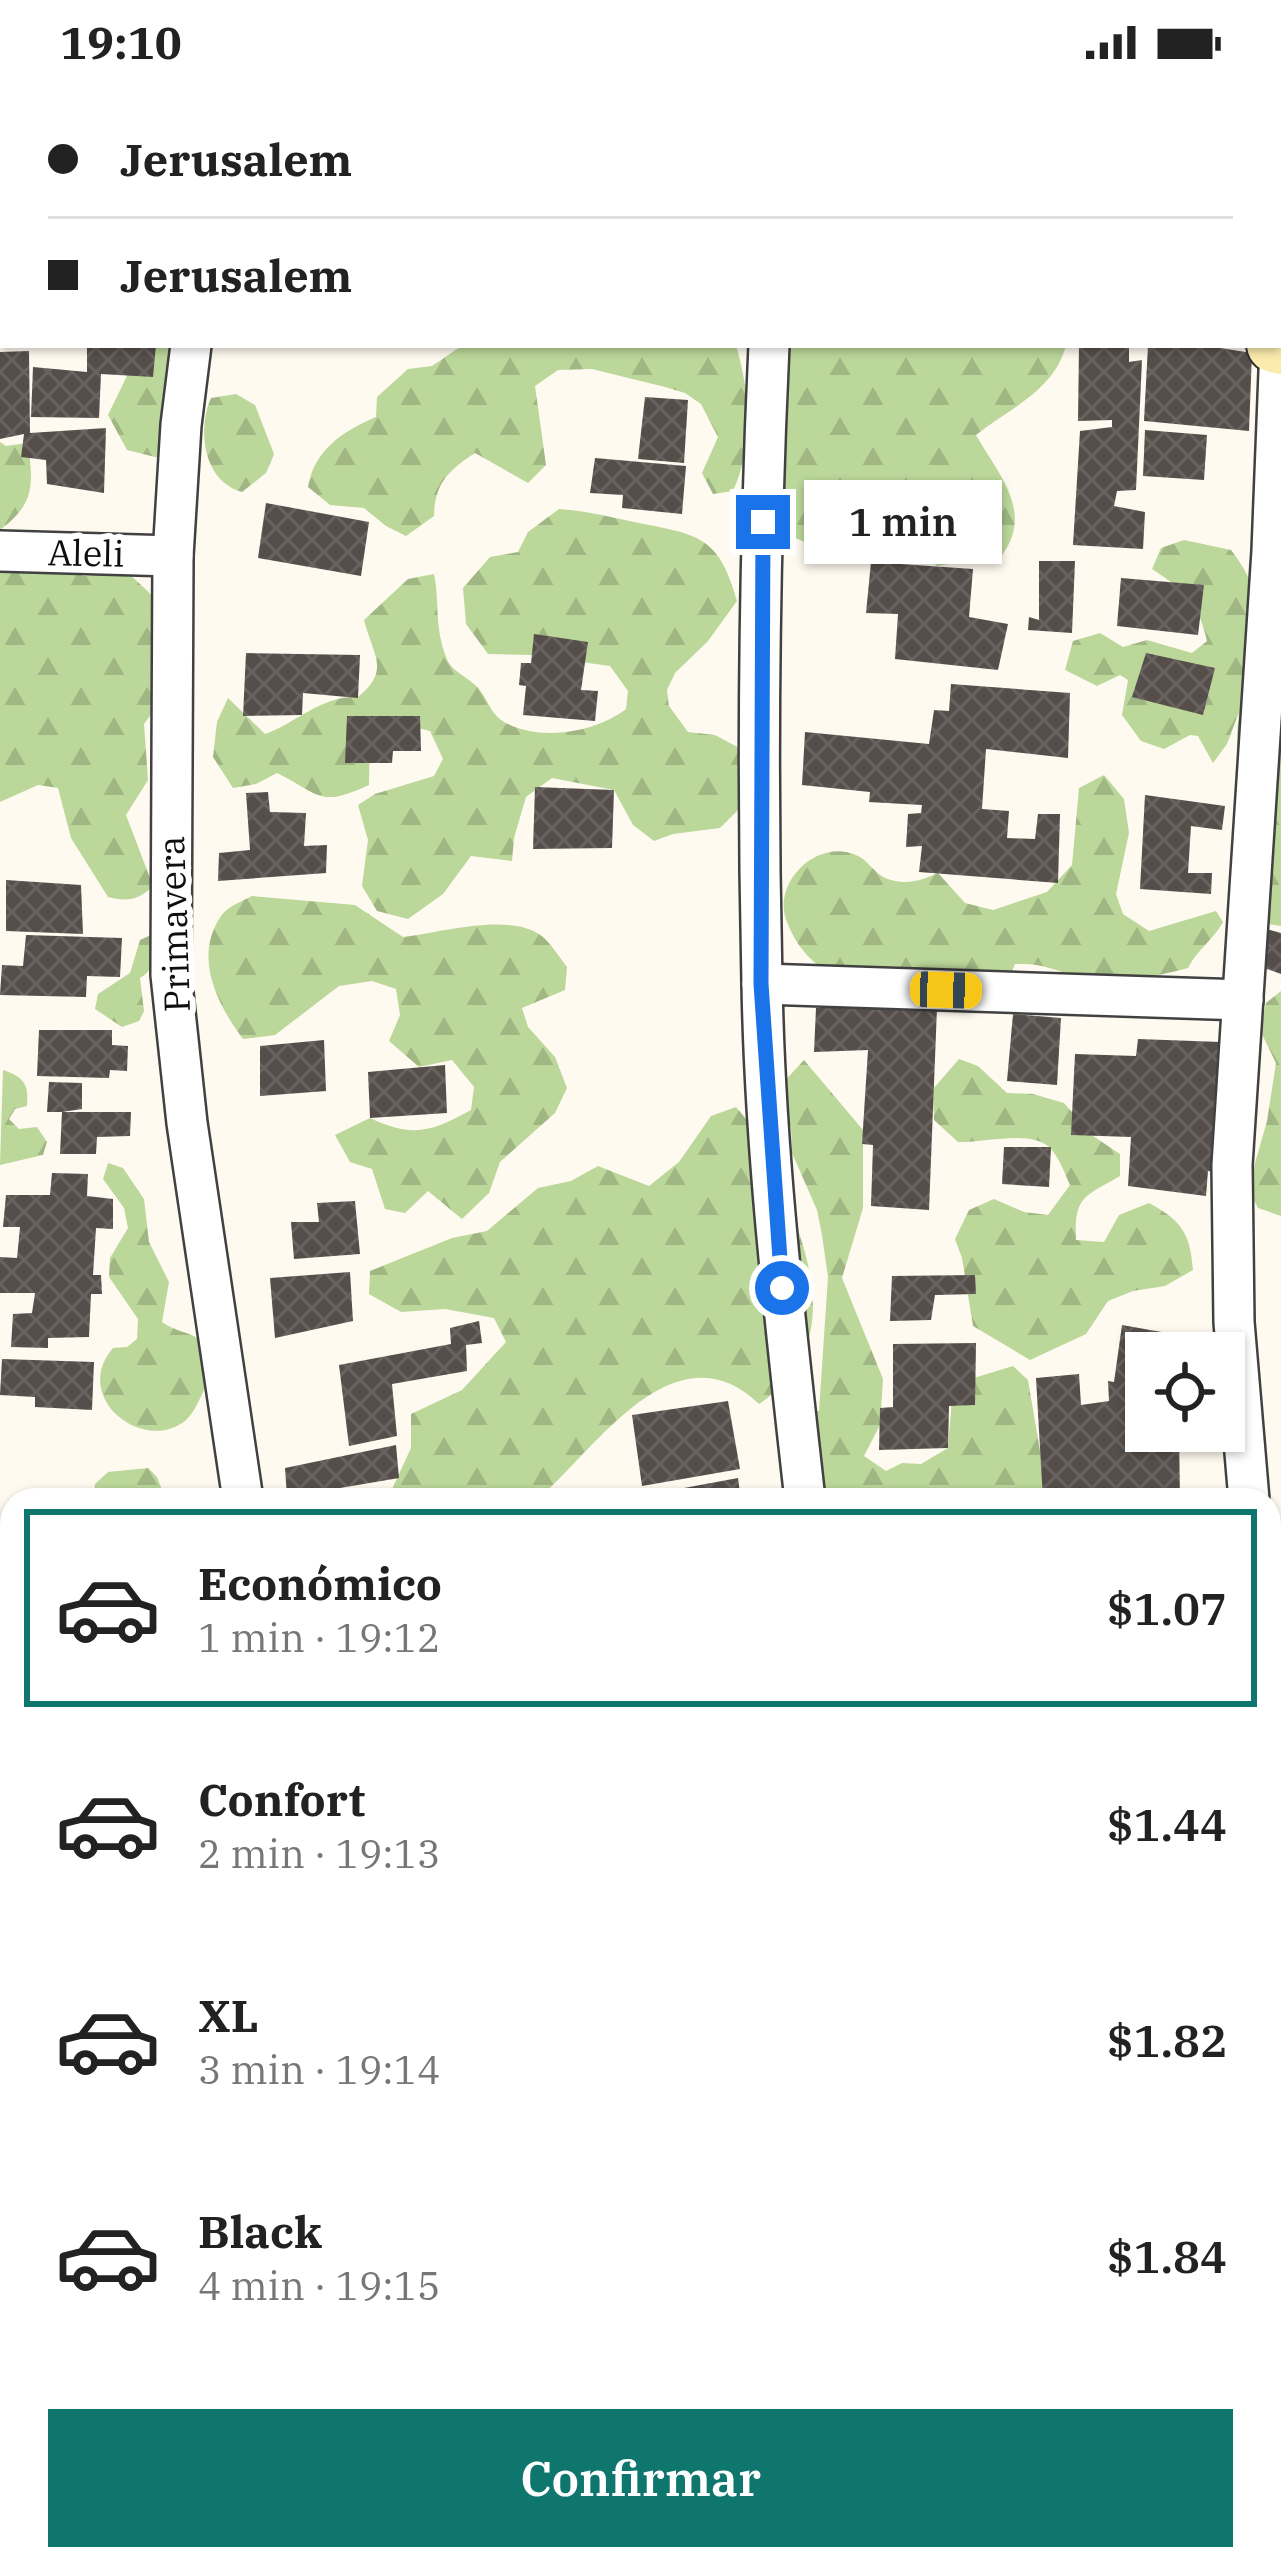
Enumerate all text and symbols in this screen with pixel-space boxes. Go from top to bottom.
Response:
text: 19:10 [60,13,182,71]
text: Jerusalem [120,130,352,188]
text: Jerusalem [120,246,352,304]
callout: 1 min [805,480,1003,564]
route end [736,495,790,549]
text: 1 min [849,496,957,547]
street label: Aleli [47,528,125,577]
street label: Primavera [147,835,200,1013]
car [909,971,983,1009]
route start [755,1261,809,1315]
map controls [1125,1332,1245,1452]
button: locate [1125,1332,1245,1452]
icon: car [54,1554,162,1662]
text: Económico [198,1554,442,1612]
text: $1.07 [1107,1579,1227,1637]
text: 1 min · 19:12 [198,1612,440,1663]
icon: car [54,1770,162,1878]
text: Confort [198,1770,365,1828]
text: $1.44 [1107,1795,1227,1853]
text: 2 min · 19:13 [198,1828,440,1879]
icon: car [54,1986,162,2094]
text: XL [198,1986,259,2044]
text: $1.82 [1107,2011,1227,2069]
text: 3 min · 19:14 [198,2044,440,2095]
icon: car [54,2202,162,2310]
text: Black [198,2202,322,2260]
text: $1.84 [1107,2227,1227,2285]
text: 4 min · 19:15 [198,2260,440,2311]
button: Confirmar [48,2409,1233,2547]

